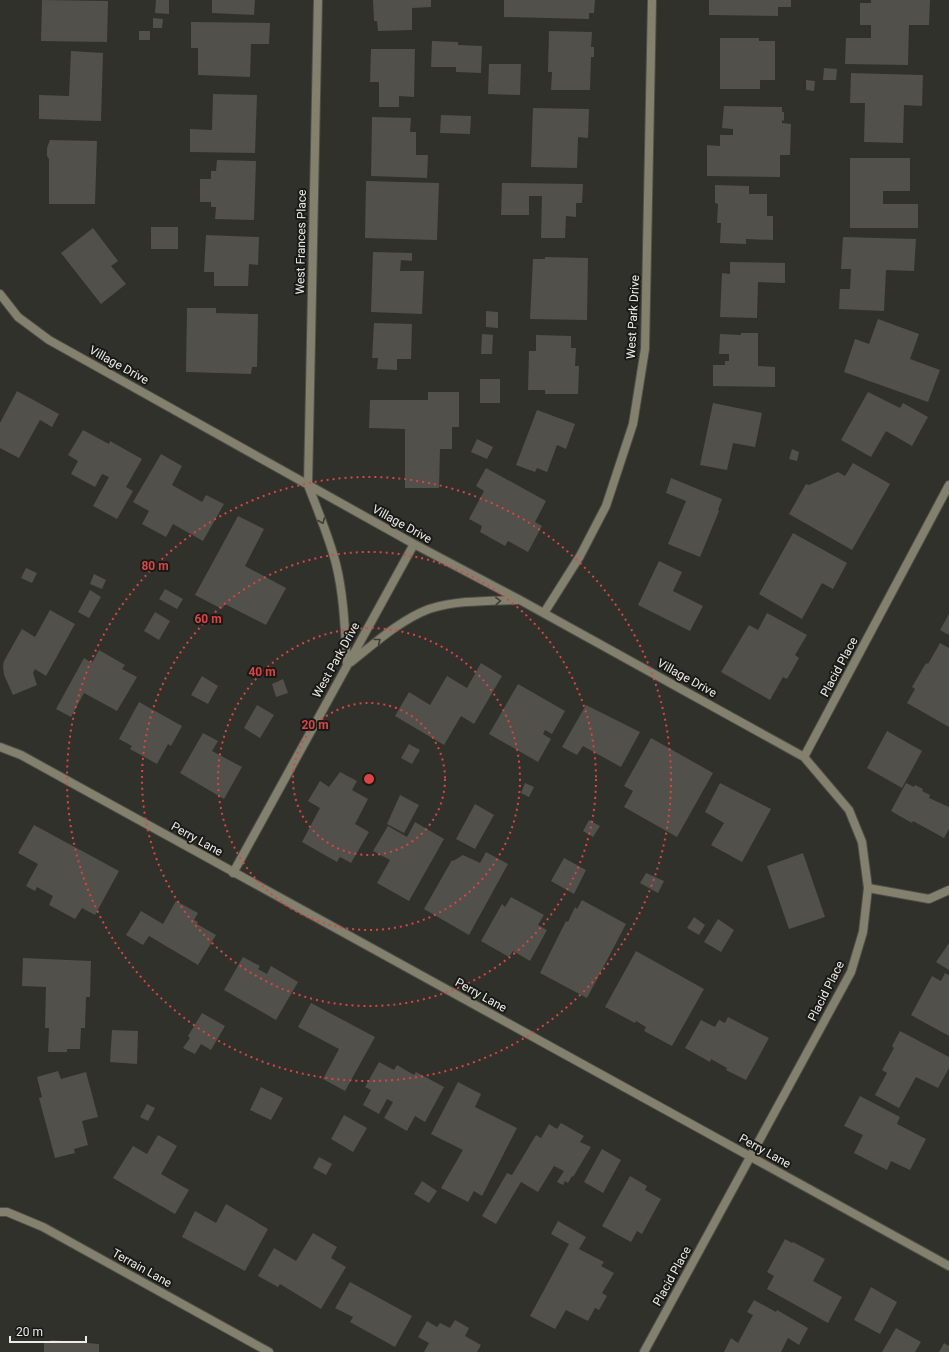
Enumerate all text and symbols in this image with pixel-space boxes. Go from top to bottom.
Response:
street label: West Frances Place [293,189,309,295]
street label: West Park Drive [624,275,642,359]
street label: Village Drive [87,343,151,387]
street label: Village Drive [370,502,434,546]
one-way arrow [318,518,326,525]
text: 80 m [141,559,169,573]
one-way arrow [495,596,501,605]
text: 60 m [194,612,222,626]
street label: West Park Drive [310,620,362,700]
street label: Placid Place [817,635,861,699]
one-way arrow [373,639,380,646]
street label: Village Drive [655,656,719,700]
text: 40 m [248,665,276,679]
text: 20 m [301,718,329,732]
centre of rings [362,772,376,786]
street label: Perry Lane [169,819,225,859]
street label: Placid Place [805,959,847,1023]
street label: Perry Lane [453,975,509,1015]
street label: Perry Lane [737,1131,793,1171]
street label: Placid Place [650,1244,694,1308]
street label: Terrain Lane [110,1246,174,1290]
scale bar [10,1318,86,1344]
text: 20 m [16,1325,43,1339]

